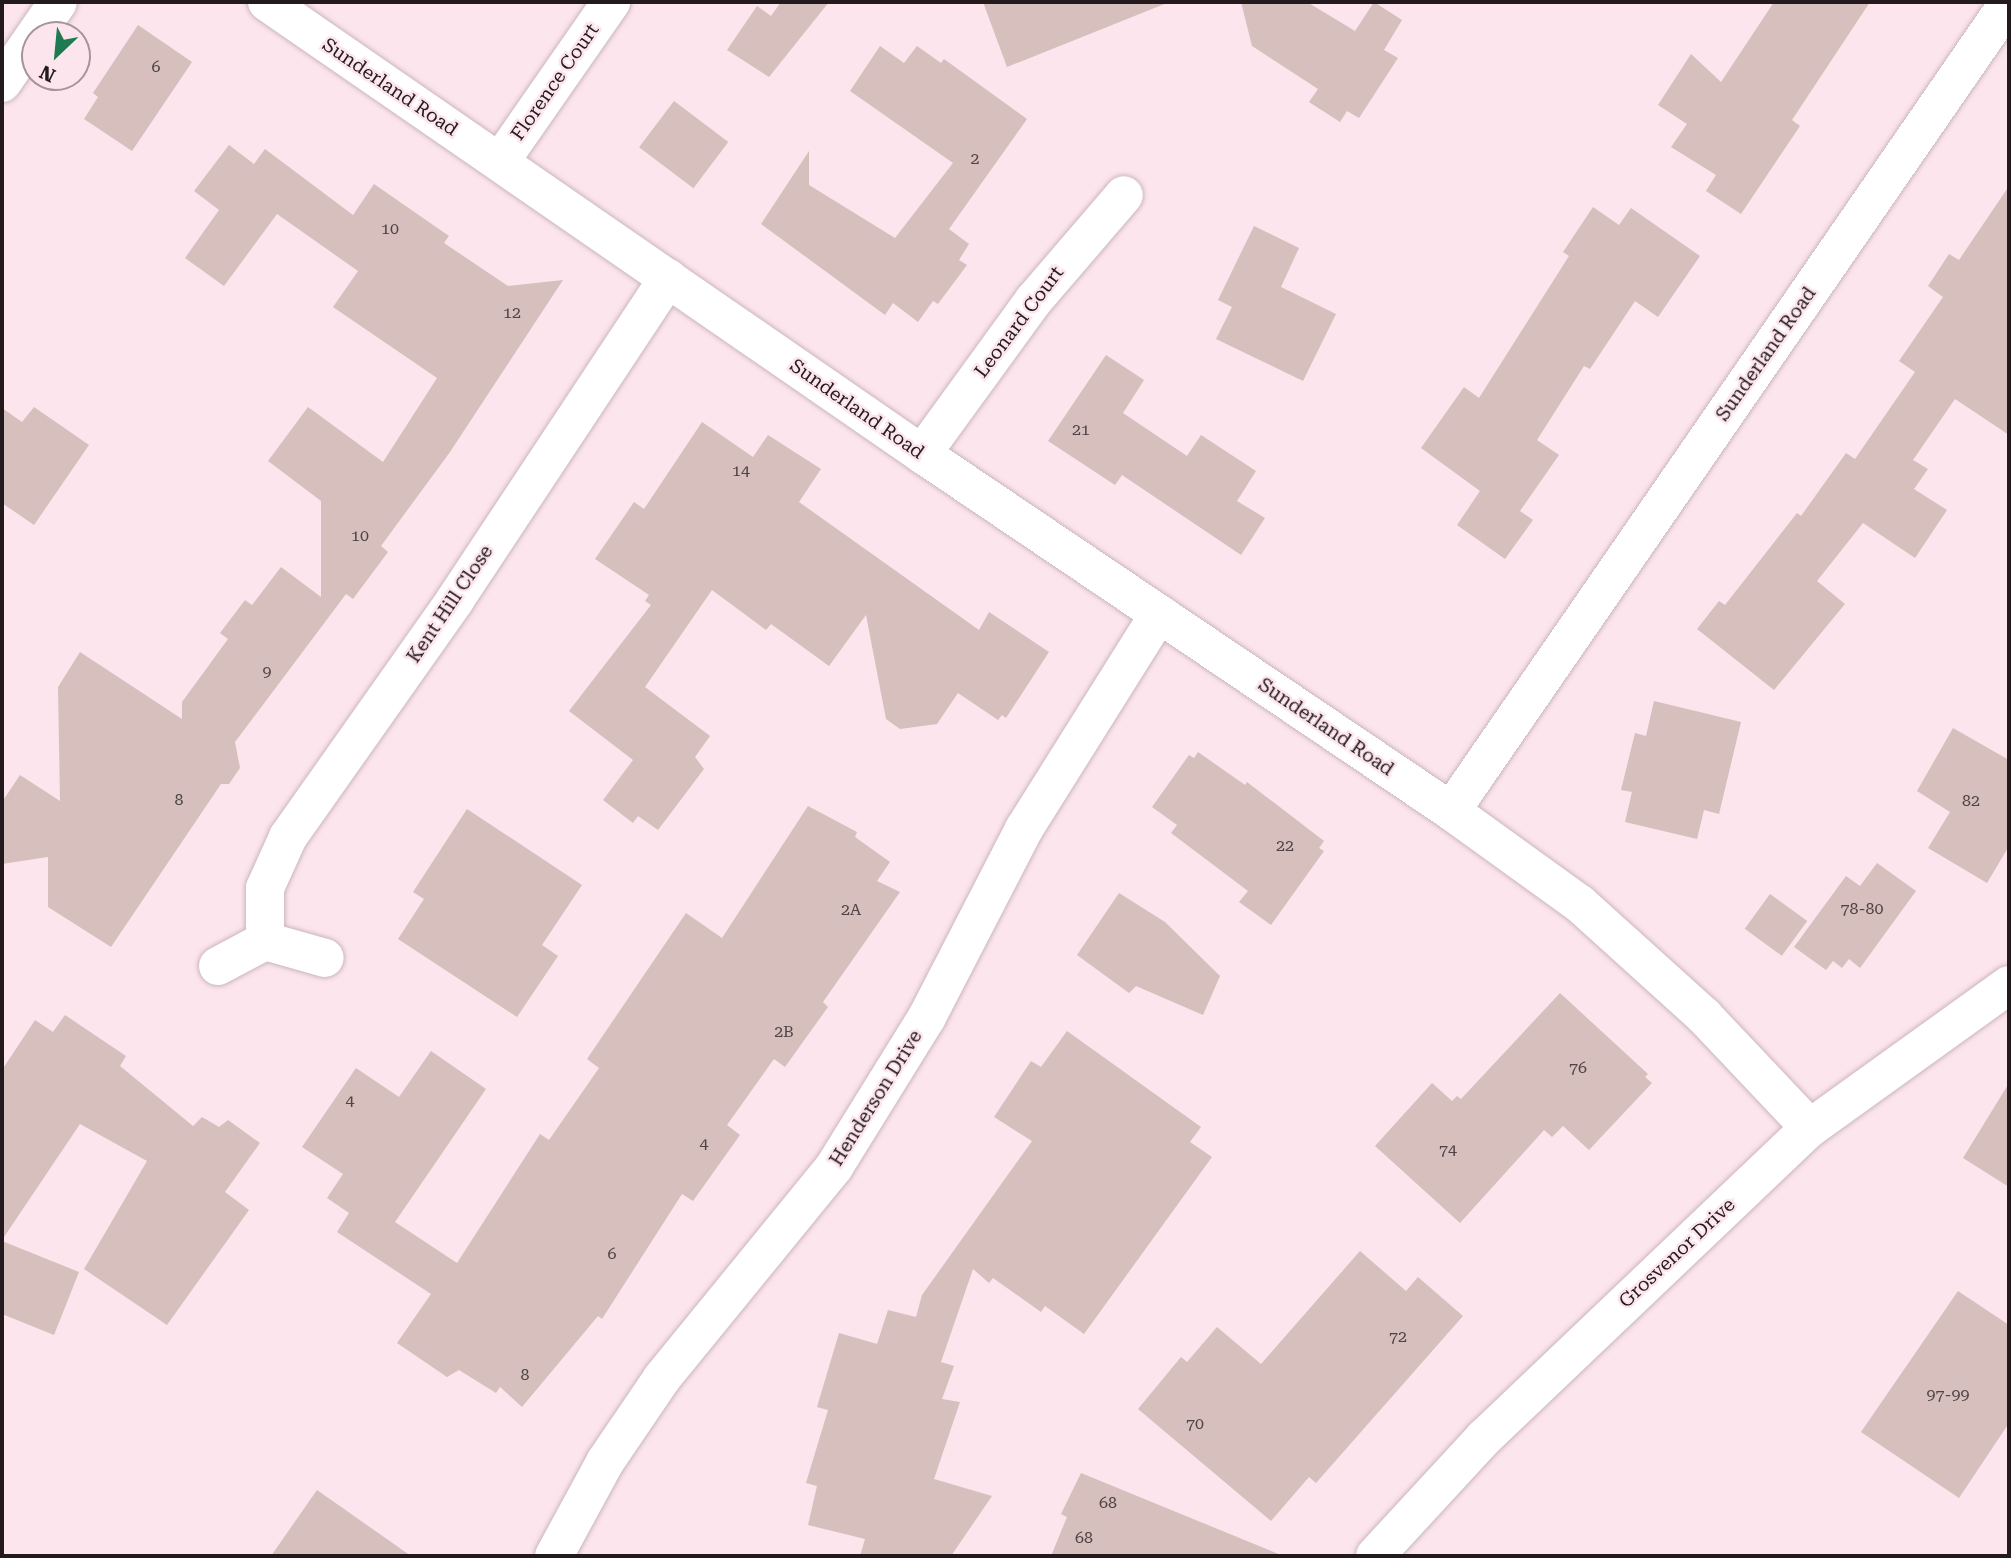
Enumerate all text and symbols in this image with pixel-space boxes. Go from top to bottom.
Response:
street label: Florence Court [506,19,604,145]
north arrow [21,21,91,91]
street label: Sunderland Road [318,33,462,141]
house number: 6 [152,57,160,77]
text: N [36,60,59,87]
house number: 2 [971,149,979,169]
house number: 10 [381,219,399,239]
street label: Leonard Court [970,262,1068,382]
street label: Sunderland Road [1711,283,1821,425]
house number: 12 [503,303,521,323]
street label: Sunderland Road [786,354,928,464]
house number: 21 [1072,420,1090,440]
house number: 14 [732,461,750,481]
house number: 10 [351,526,369,546]
street label: Kent Hill Close [402,541,498,667]
house number: 9 [263,662,271,682]
street label: Sunderland Road [1254,673,1398,781]
house number: 8 [175,790,183,810]
house number: 82 [1962,791,1980,811]
house number: 22 [1276,836,1294,856]
house number: 78-80 [1841,899,1883,919]
house number: 2A [841,900,861,920]
house number: 2B [774,1022,794,1042]
street label: Henderson Drive [825,1026,927,1170]
house number: 76 [1569,1058,1587,1078]
house number: 4 [346,1091,354,1111]
house number: 4 [700,1134,708,1154]
house number: 74 [1439,1140,1457,1160]
street label: Grosvenor Drive [1614,1193,1740,1313]
house number: 6 [608,1244,616,1264]
house number: 72 [1389,1327,1407,1347]
house number: 8 [521,1365,529,1385]
house number: 97-99 [1927,1385,1969,1405]
house number: 70 [1186,1414,1204,1434]
house number: 68 [1099,1493,1117,1513]
house number: 68 [1075,1528,1093,1548]

